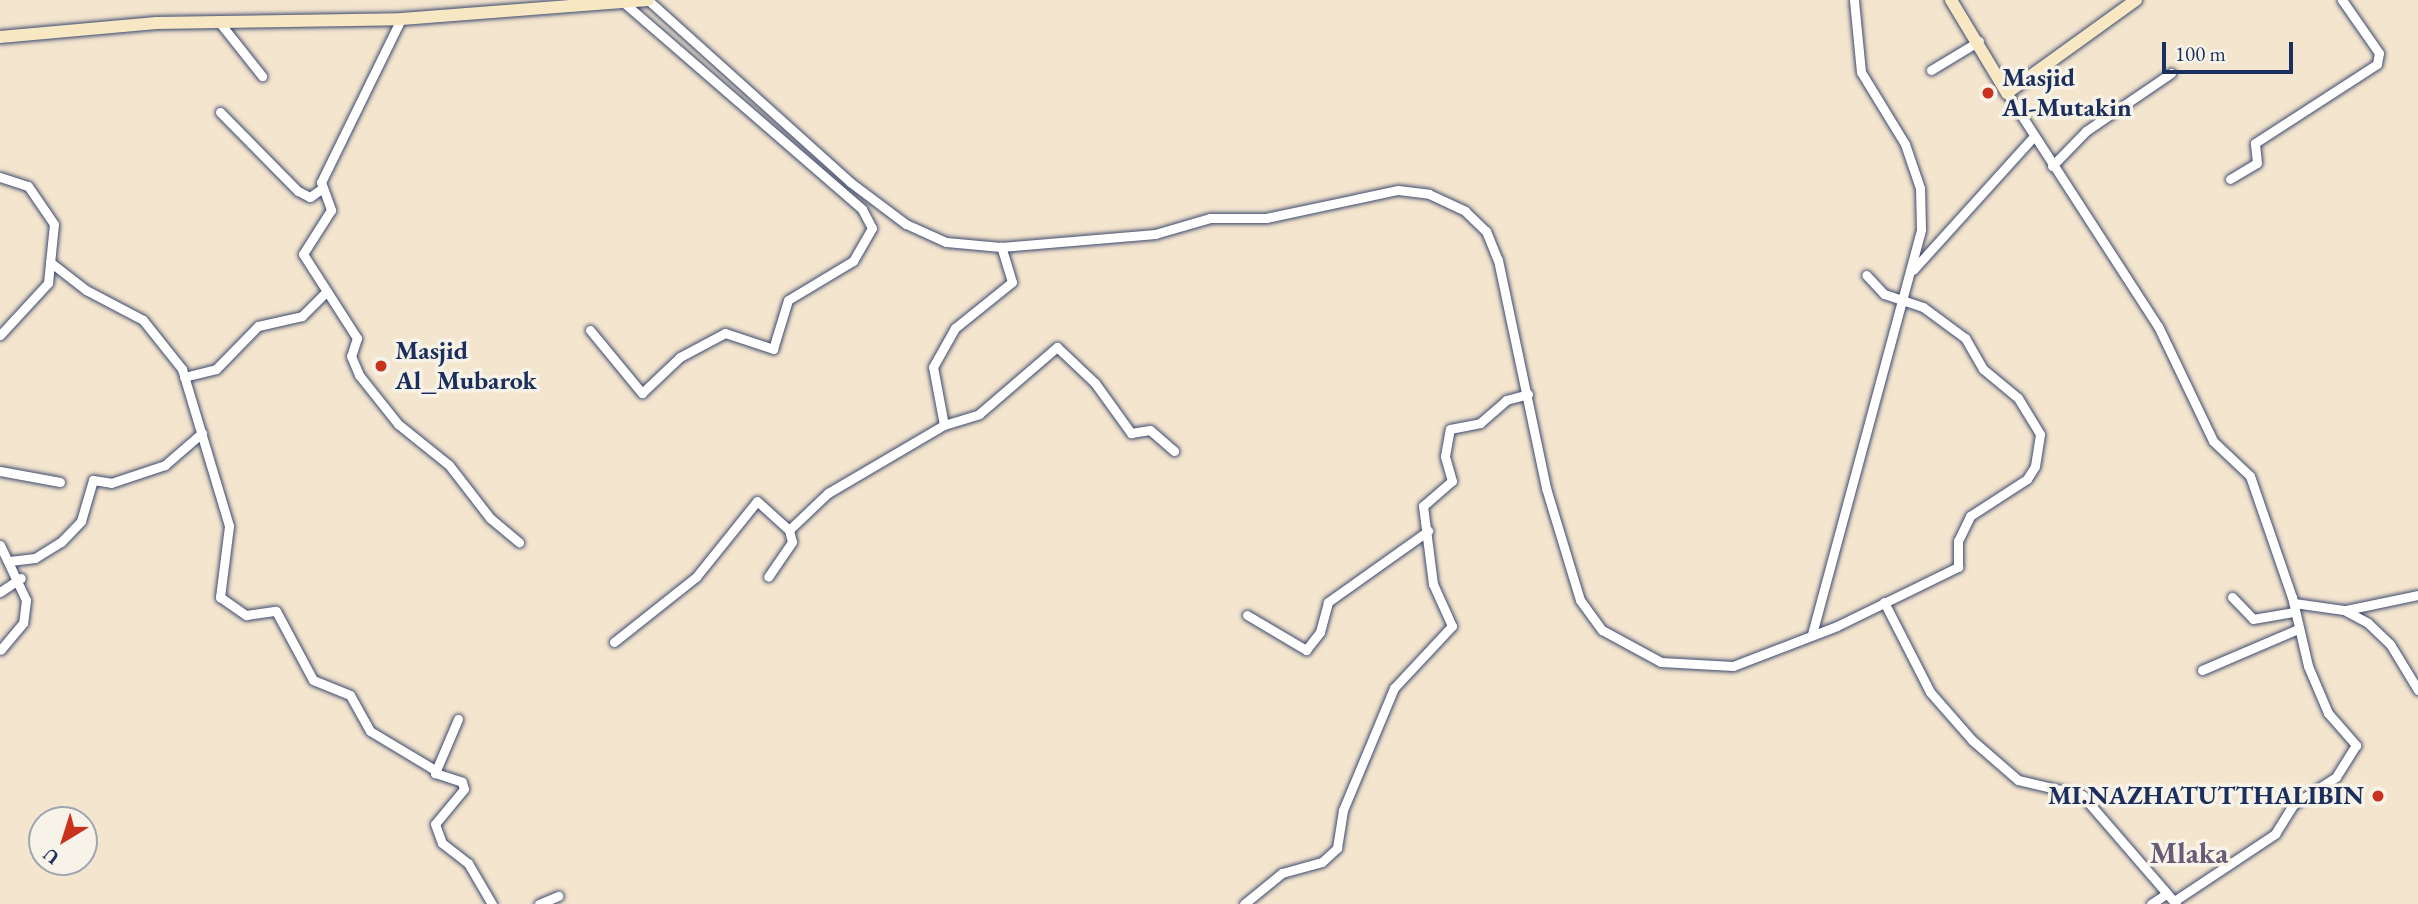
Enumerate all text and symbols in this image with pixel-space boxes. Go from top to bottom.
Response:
scale bar [2166,28,2297,72]
text: 100 m [2175,40,2226,67]
place label: Masjid Al-Mutakin [2002,62,2132,124]
marker: Masjid Al-Mutakin [1980,85,1996,101]
place label: Masjid Al_Mubarok [395,335,537,396]
marker: Masjid Al_Mubarok [373,358,389,374]
place label: MI.NAZHATUTTHALIBIN [2048,780,2364,812]
marker: MI.NAZHATUTTHALIBIN [2370,788,2386,804]
north arrow [28,806,98,876]
district label: Mlaka [2150,835,2228,871]
text: U [38,842,64,871]

